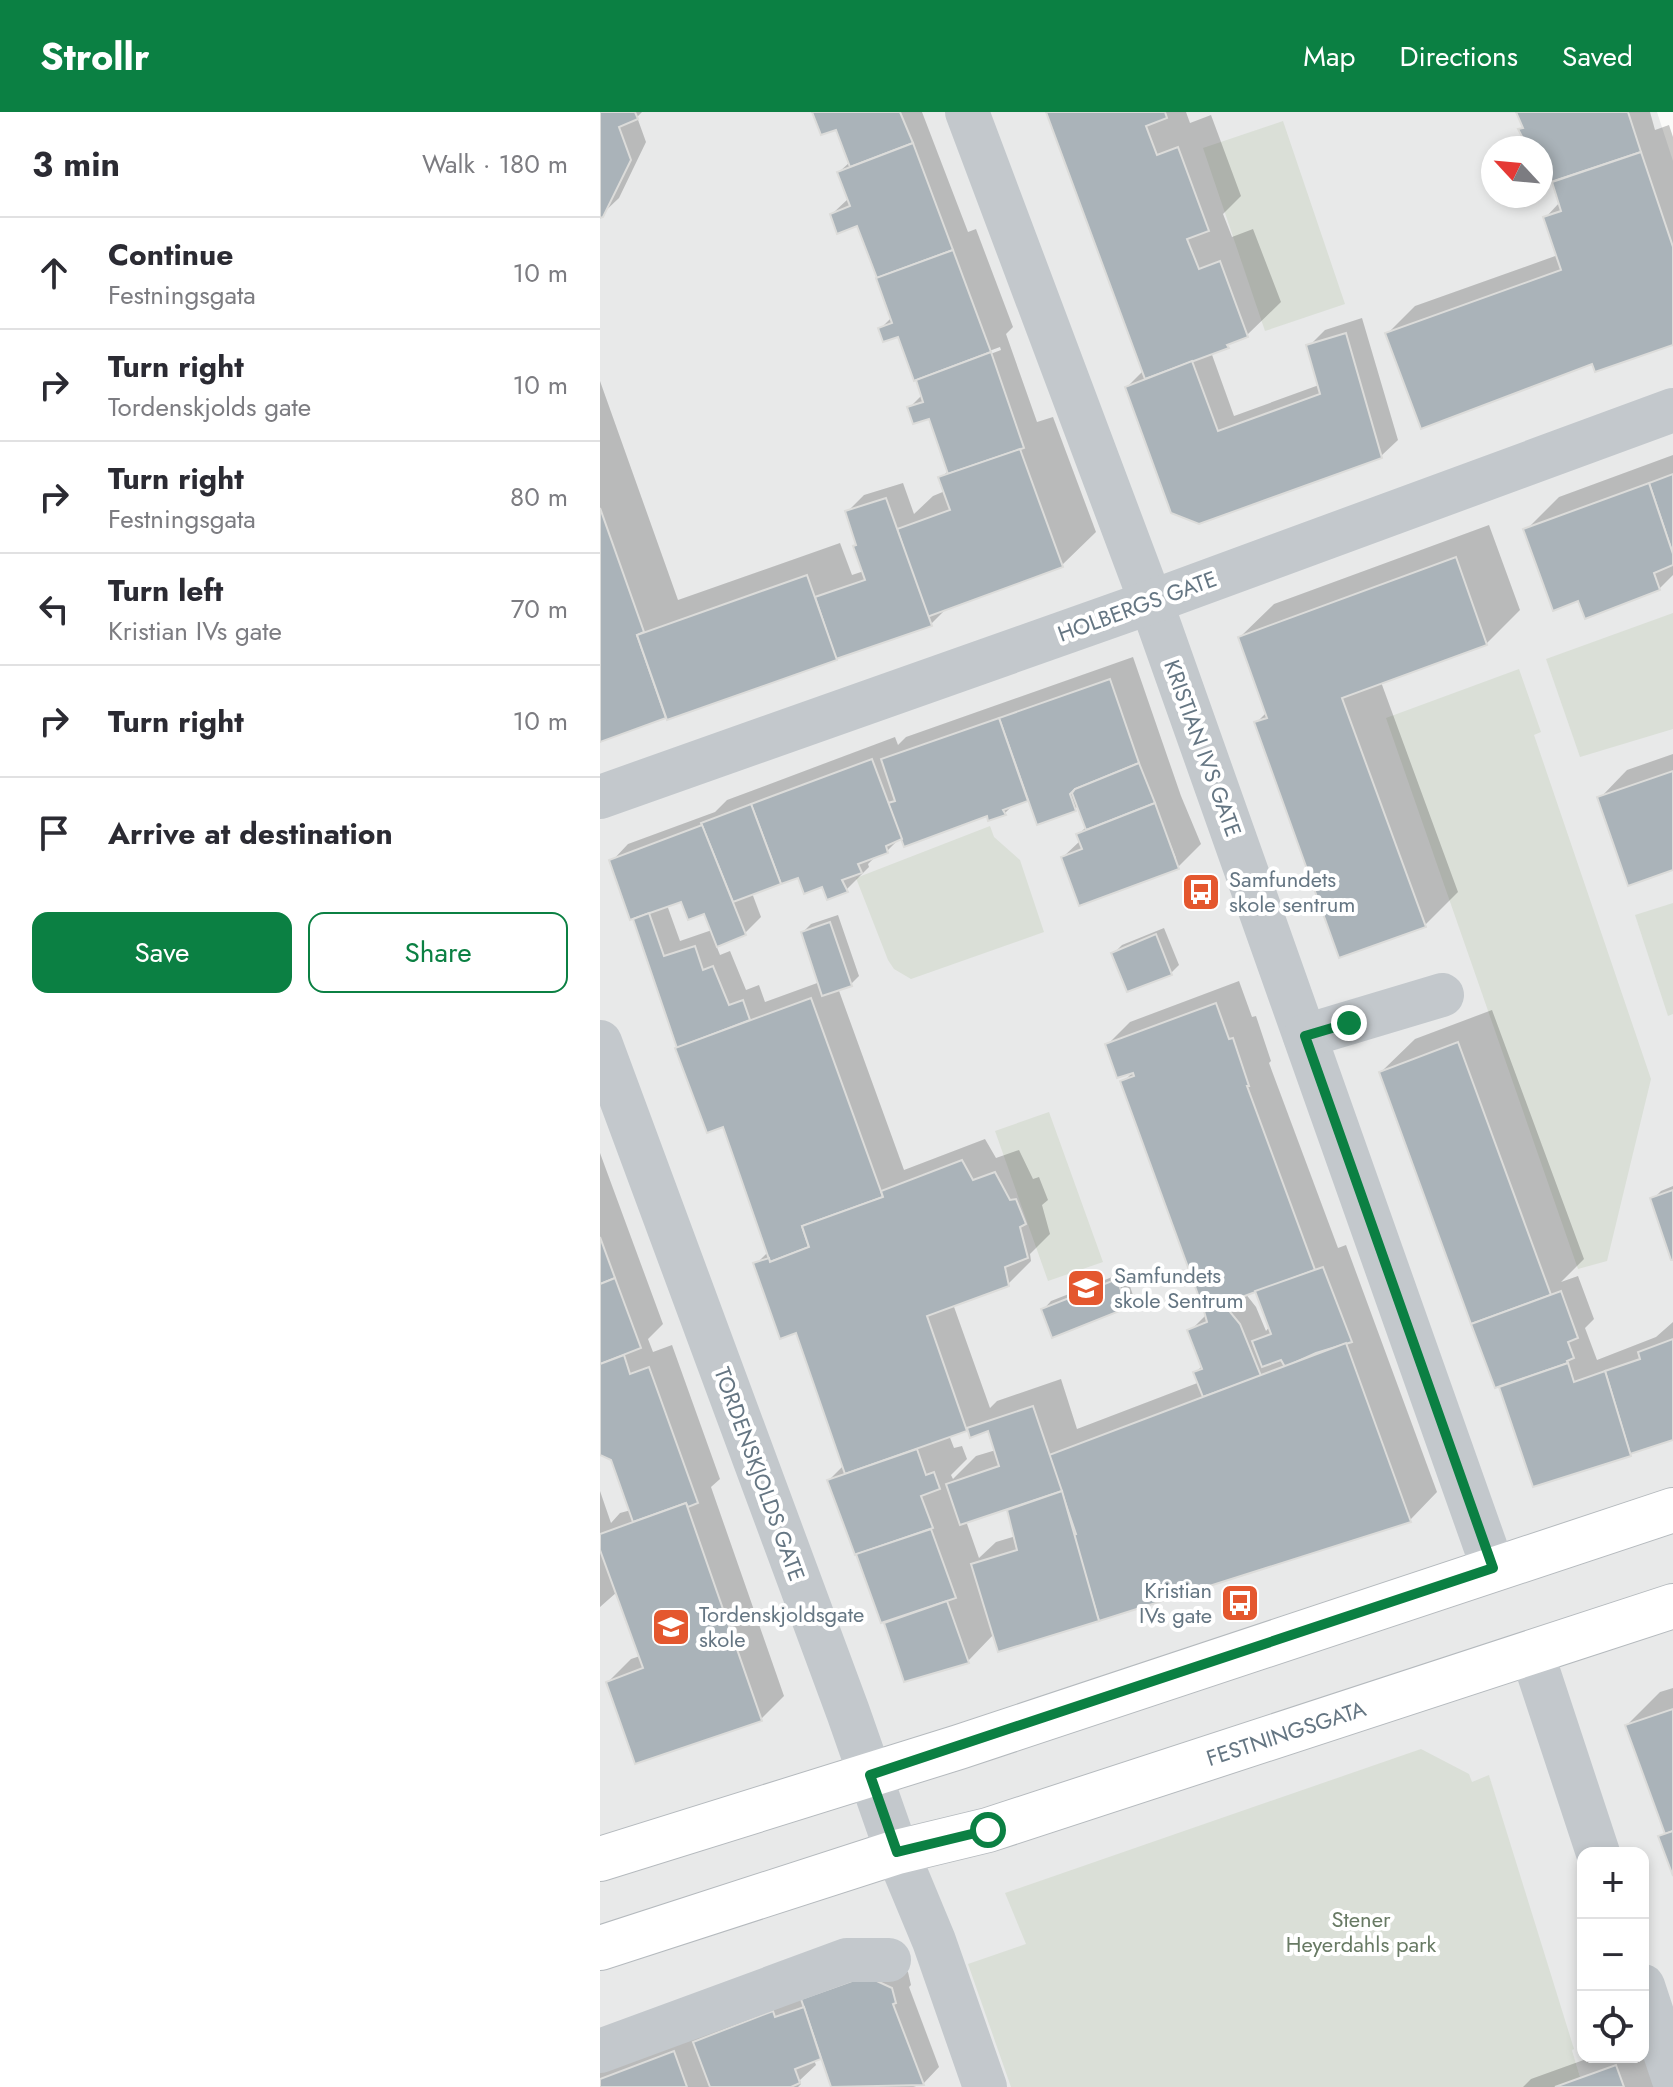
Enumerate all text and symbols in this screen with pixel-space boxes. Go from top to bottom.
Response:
text: Strollr [40,29,149,84]
text: Map [1303,36,1355,77]
text: Directions [1399,36,1518,77]
text: Saved [1562,36,1633,77]
north arrow [1481,136,1553,208]
text: 3 min [32,140,120,189]
text: Walk · 180 m [422,145,568,183]
text: Continue [108,233,234,276]
icon: ahead [32,251,76,295]
text: 10 m [513,254,568,292]
text: Festningsgata [108,276,256,314]
text: Turn right [108,345,244,388]
icon: right [32,363,76,407]
text: 10 m [513,366,568,404]
text: Tordenskjolds gate [108,388,311,426]
text: Turn right [108,457,244,500]
icon: right [32,475,76,519]
text: 80 m [510,478,568,516]
text: Festningsgata [108,500,256,538]
street label: HOLBERGS GATE [1053,562,1221,650]
text: Turn left [108,569,223,612]
icon: left [32,587,76,631]
text: 70 m [511,590,568,628]
text: Kristian IVs gate [108,612,282,650]
street label: KRISTIAN IVS GATE [1156,655,1250,841]
icon: right [32,699,76,743]
text: Turn right [108,700,244,743]
text: 10 m [513,702,568,740]
icon: arrive [32,811,76,855]
text: Arrive at destination [108,812,393,855]
place label: Samfundets skole sentrum [1229,863,1356,920]
bus stop icon: Samfundets skole sentrum [1180,871,1222,913]
button: Save [32,912,292,993]
button: Share [308,912,568,993]
route end [1331,1005,1367,1041]
place label: Samfundets skole Sentrum [1114,1259,1244,1316]
school or university icon: Samfundets skole Sentrum [1065,1267,1107,1309]
street label: TORDENSKJOLDS GATE [706,1363,814,1585]
place label: Kristian IVs gate [1139,1574,1212,1631]
bus stop icon: Kristian IVs gate [1219,1582,1261,1624]
place label: Tordenskjoldsgate skole [699,1598,864,1655]
school or university icon: Tordenskjoldsgate skole [650,1606,692,1648]
street label: FESTNINGSGATA [1202,1692,1370,1774]
route start [970,1812,1006,1848]
map controls [1577,1847,1649,2063]
button: + [1577,1847,1649,1919]
park label: Stener Heyerdahls park [1286,1903,1437,1960]
button: − [1577,1919,1649,1991]
button: locate [1577,1991,1649,2063]

